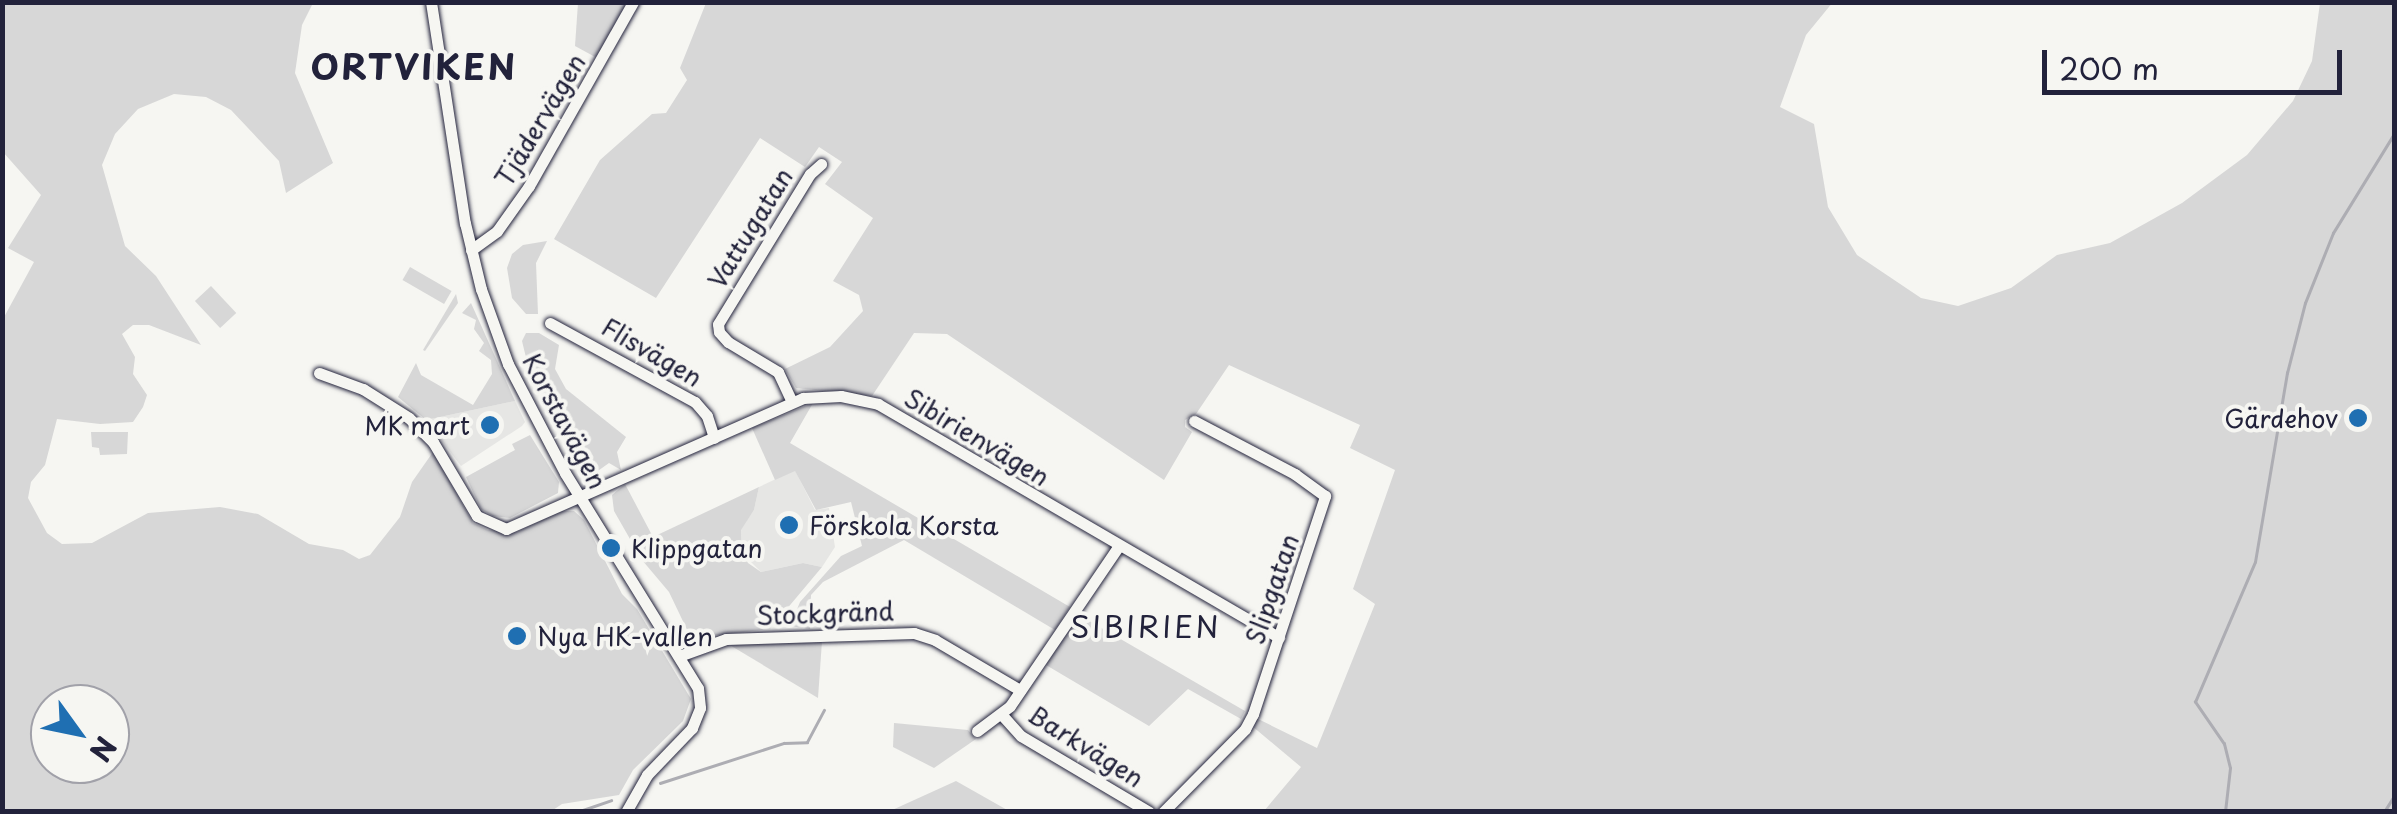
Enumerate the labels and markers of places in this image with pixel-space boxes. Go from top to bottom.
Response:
place label: Gärdehov [2224,403,2338,433]
marker: Gärdehov [2347,407,2369,429]
place label: MK mart [362,410,470,440]
marker: MK mart [479,414,501,436]
place label: Förskola Korsta [809,510,998,540]
marker: Förskola Korsta [778,514,800,536]
place label: Klippgatan [631,533,762,563]
marker: Klippgatan [600,537,622,559]
place label: Nya HK-vallen [537,621,712,651]
marker: Nya HK-vallen [506,625,528,647]

